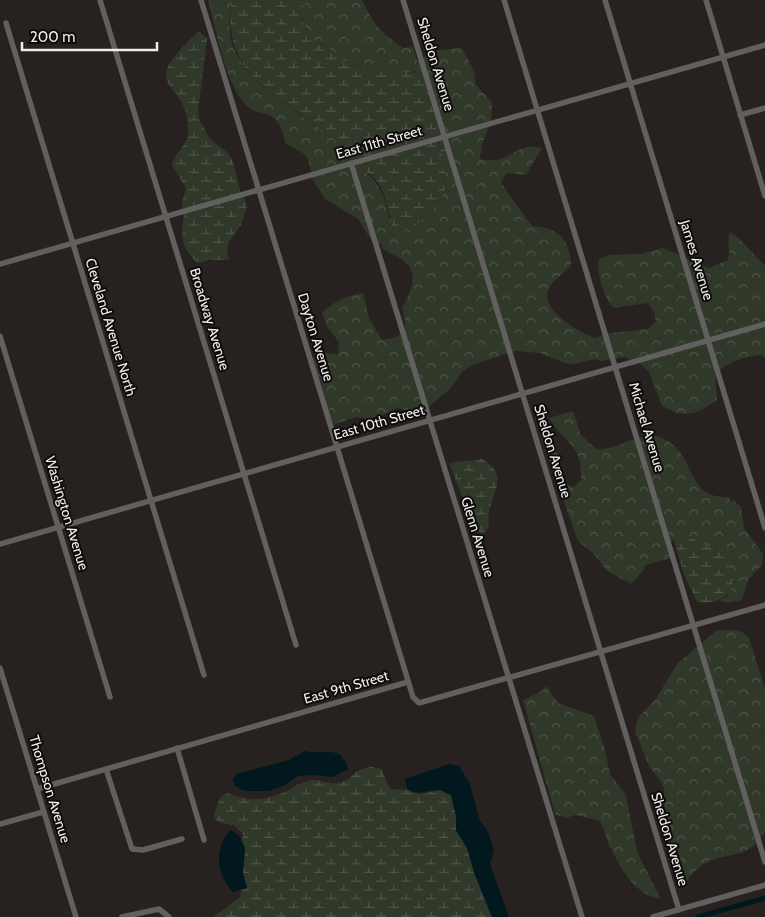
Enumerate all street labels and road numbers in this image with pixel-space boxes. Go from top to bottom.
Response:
street label: Sheldon Avenue [413,15,459,113]
street label: East 11th Street [334,121,424,163]
street label: James Avenue [676,217,718,302]
street label: Cleveland Avenue North [81,256,141,398]
street label: Broadway Avenue [186,266,234,372]
street label: Dayton Avenue [294,291,338,383]
street label: Michael Avenue [625,380,669,474]
street label: East 10th Street [331,400,427,444]
street label: Sheldon Avenue [530,402,576,500]
street label: Washington Avenue [41,454,93,572]
street label: Glenn Avenue [457,495,499,579]
street label: East 9th Street [301,666,391,708]
street label: Thompson Avenue [25,733,75,845]
street label: Sheldon Avenue [647,790,693,888]

